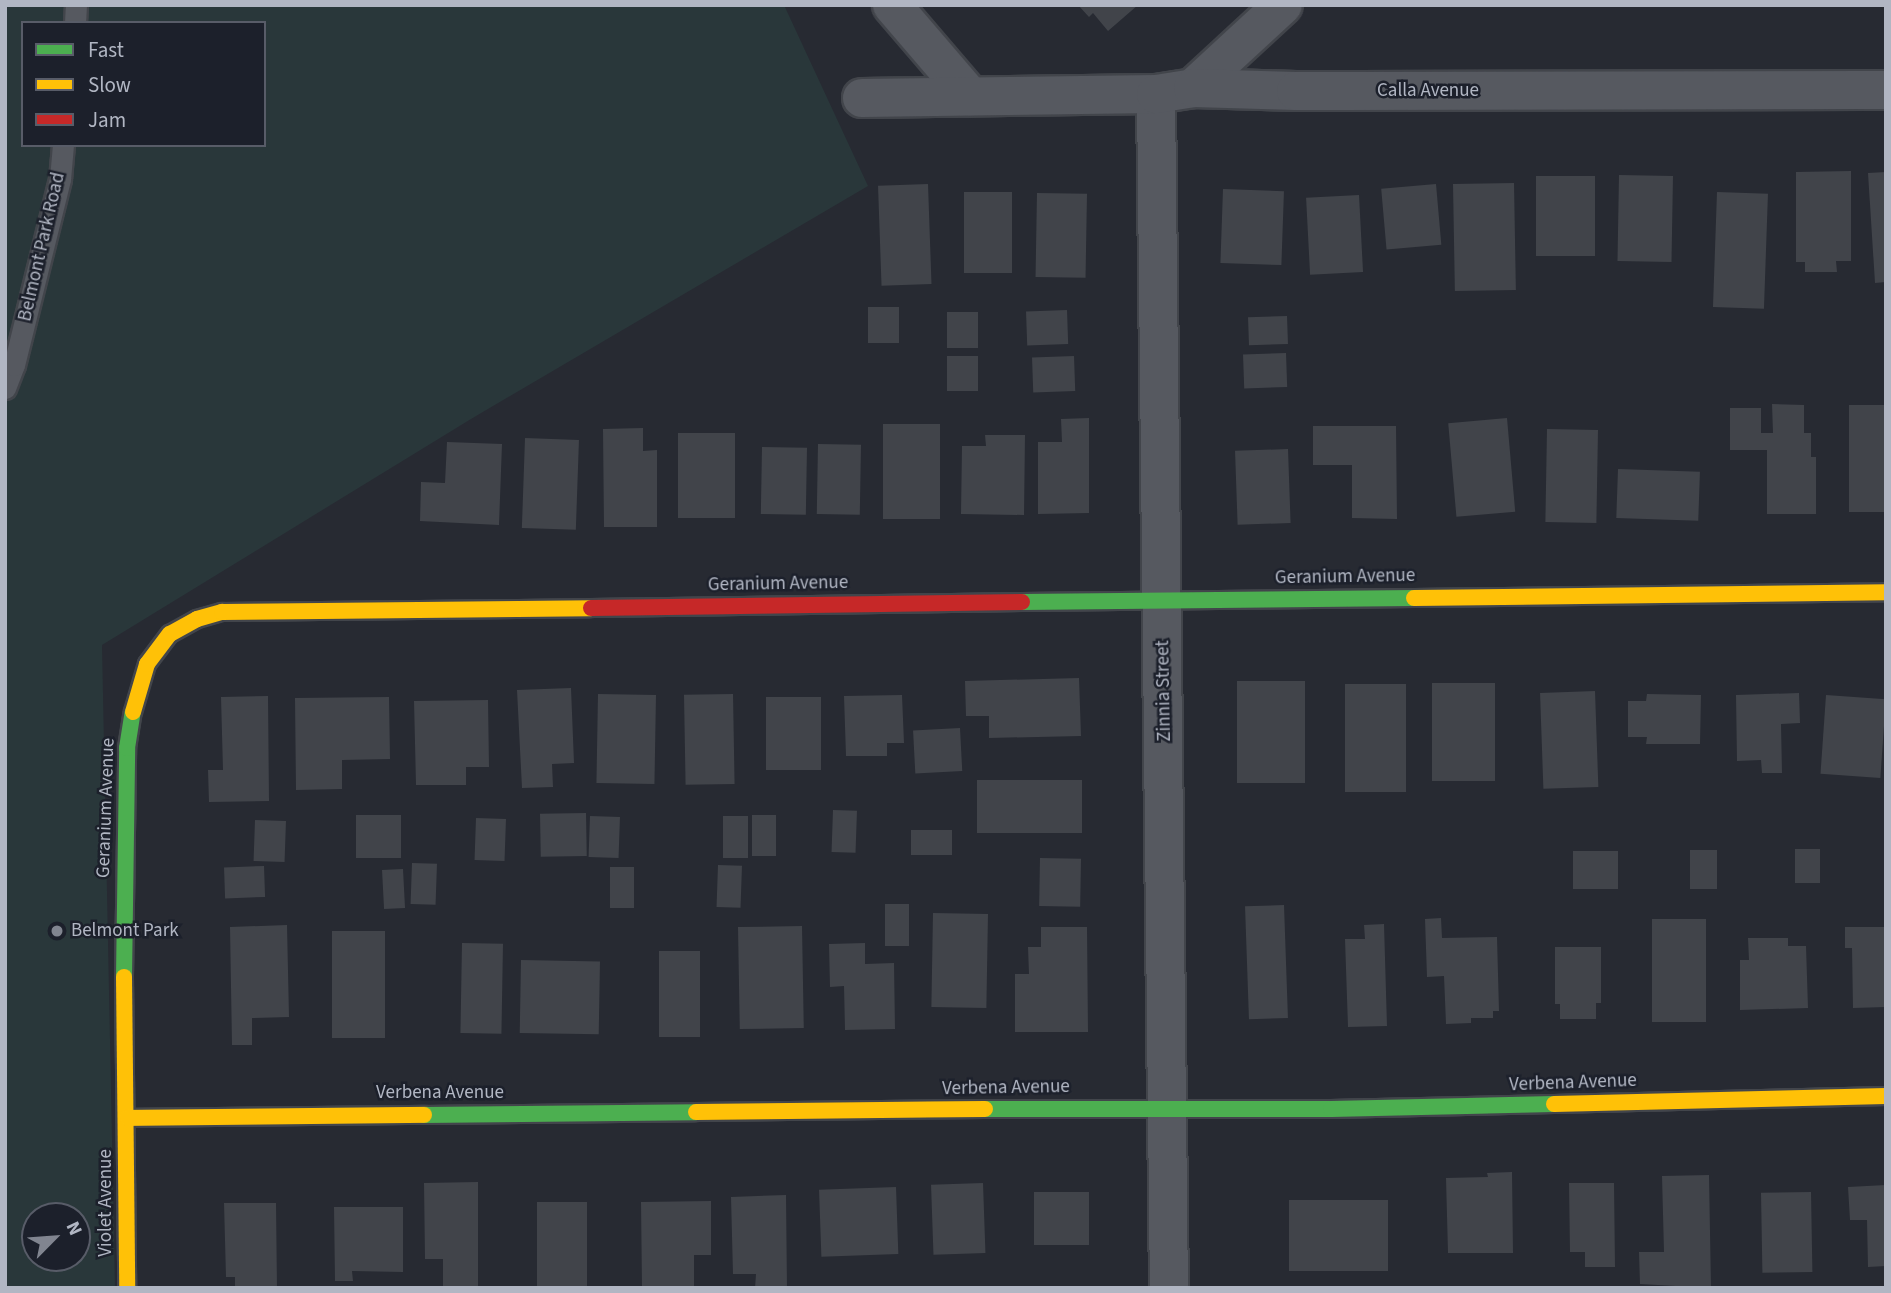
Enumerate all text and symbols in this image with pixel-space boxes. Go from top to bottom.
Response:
legend [21,21,266,147]
text: Fast [88,35,124,65]
text: Slow [88,70,131,100]
street label: Calla Avenue [1377,80,1479,102]
text: Jam [88,105,126,135]
street label: Belmont Park Road [14,170,70,324]
street label: Geranium Avenue [1275,564,1415,590]
street label: Geranium Avenue [708,571,848,597]
street label: Zinnia Street [1152,640,1176,742]
street label: Geranium Avenue [92,737,120,879]
place label: Belmont Park [71,920,179,942]
marker: Belmont Park [49,923,65,939]
street label: Verbena Avenue [1509,1069,1637,1097]
street label: Verbena Avenue [942,1075,1070,1101]
street label: Verbena Avenue [376,1082,504,1104]
street label: Violet Avenue [95,1149,117,1257]
north arrow [21,1202,91,1272]
text: N [59,1217,89,1240]

